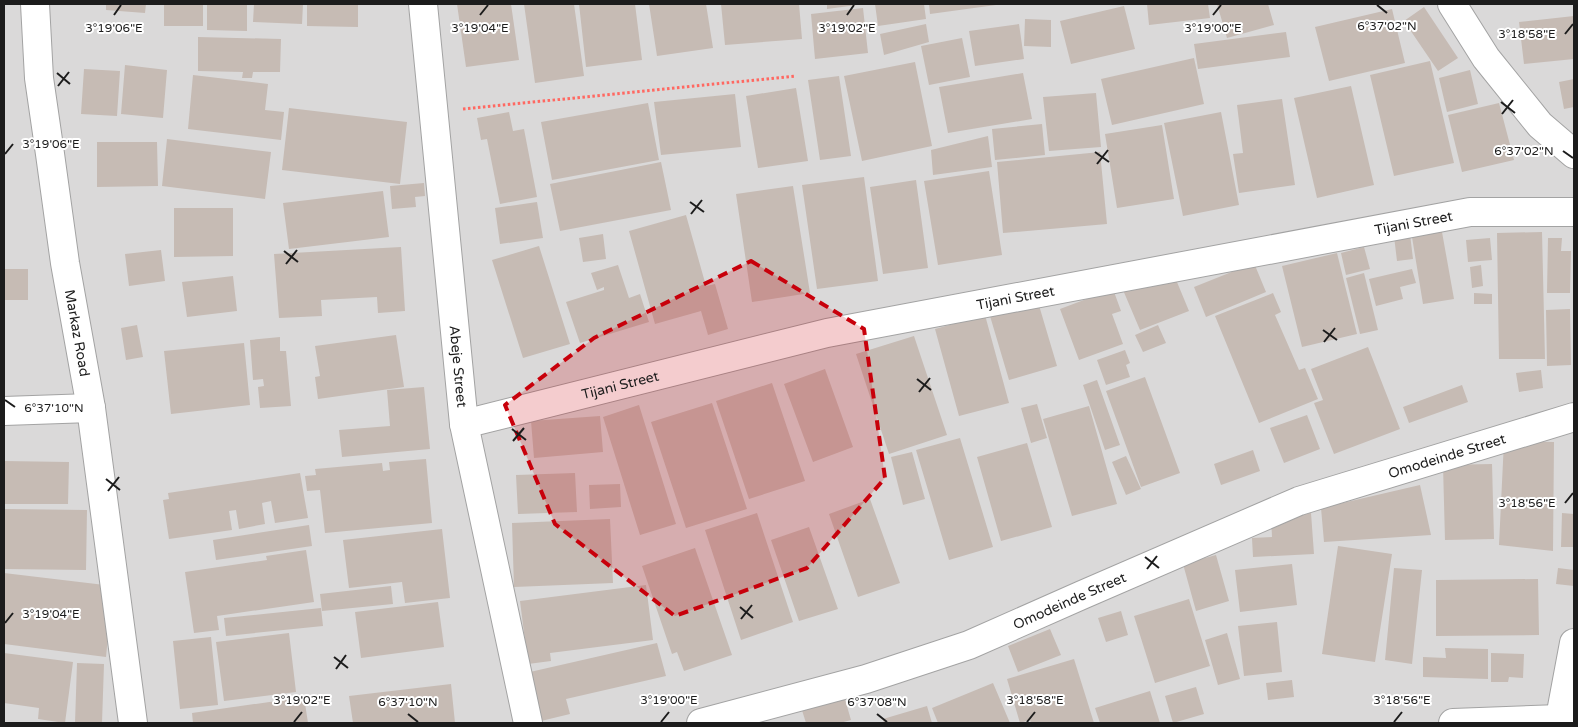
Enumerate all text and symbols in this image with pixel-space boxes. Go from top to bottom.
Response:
text: 6°37'02"N [1357,19,1417,33]
text: 3°19'06"E [85,21,143,35]
text: 3°19'04"E [451,21,509,35]
text: 3°19'02"E [818,21,876,35]
text: 3°19'00"E [1184,21,1242,35]
text: 3°18'58"E [1498,27,1556,41]
text: 3°19'06"E [22,137,80,151]
text: 6°37'02"N [1494,144,1554,158]
street label: Tijani Street [1373,207,1455,238]
street label: Tijani Street [975,282,1057,313]
street label: Markaz Road [61,288,94,378]
street label: Abeje Street [446,324,471,409]
street label: Tijani Street [580,367,661,403]
text: 6°37'10"N [24,401,84,415]
street label: Omodeinde Street [1386,430,1508,482]
text: 3°18'56"E [1498,496,1556,510]
street label: Omodeinde Street [1010,568,1129,633]
text: 3°19'04"E [22,607,80,621]
text: 3°19'02"E [273,693,331,707]
text: 3°19'00"E [640,693,698,707]
text: 3°18'58"E [1006,693,1064,707]
text: 3°18'56"E [1373,693,1431,707]
text: 6°37'10"N [378,695,438,709]
text: 6°37'08"N [847,695,907,709]

